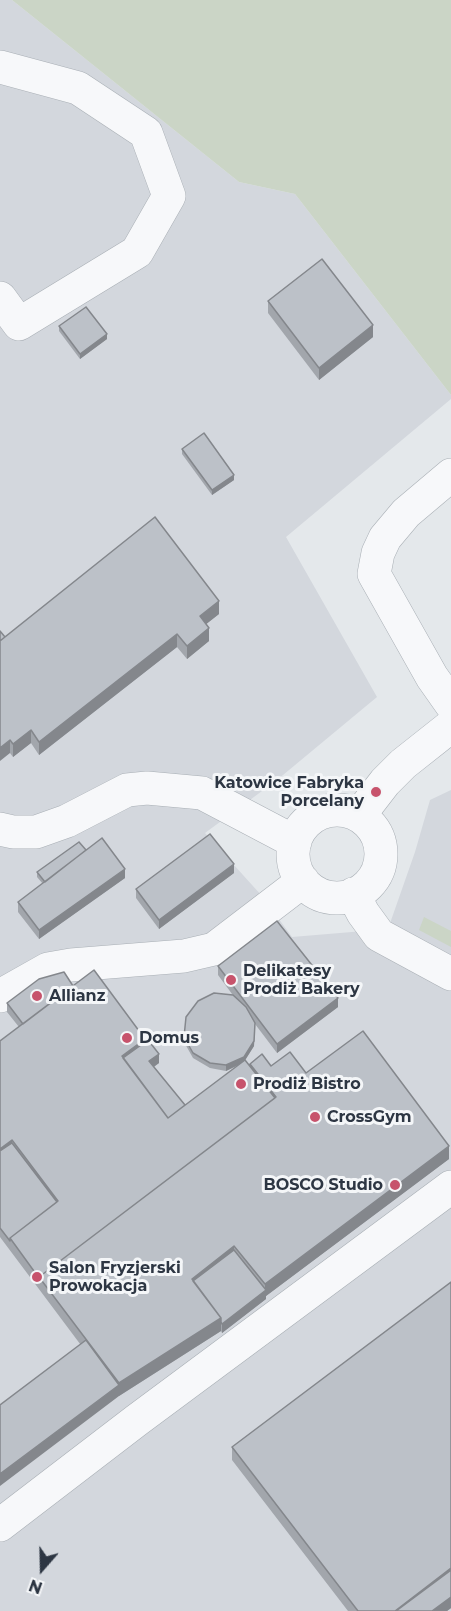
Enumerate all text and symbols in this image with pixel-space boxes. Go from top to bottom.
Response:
place label: Katowice Fabryka Porcelany [214,773,364,811]
marker: Katowice Fabryka Porcelany [369,785,383,799]
place label: Delikatesy Prodiż Bakery [243,961,360,999]
marker: Delikatesy Prodiż Bakery [224,973,238,987]
place label: Allianz [49,986,105,1006]
marker: Allianz [30,989,44,1003]
place label: Domus [139,1028,199,1048]
marker: Domus [120,1031,134,1045]
place label: Prodiż Bistro [253,1074,361,1094]
marker: Prodiż Bistro [234,1077,248,1091]
place label: CrossGym [327,1107,412,1127]
marker: CrossGym [308,1110,322,1124]
place label: BOSCO Studio [263,1175,383,1195]
marker: BOSCO Studio [388,1178,402,1192]
place label: Salon Fryzjerski Prowokacja [49,1258,181,1296]
marker: Salon Fryzjerski Prowokacja [30,1270,44,1284]
north arrow [12,1539,72,1599]
text: N [26,1575,45,1598]

